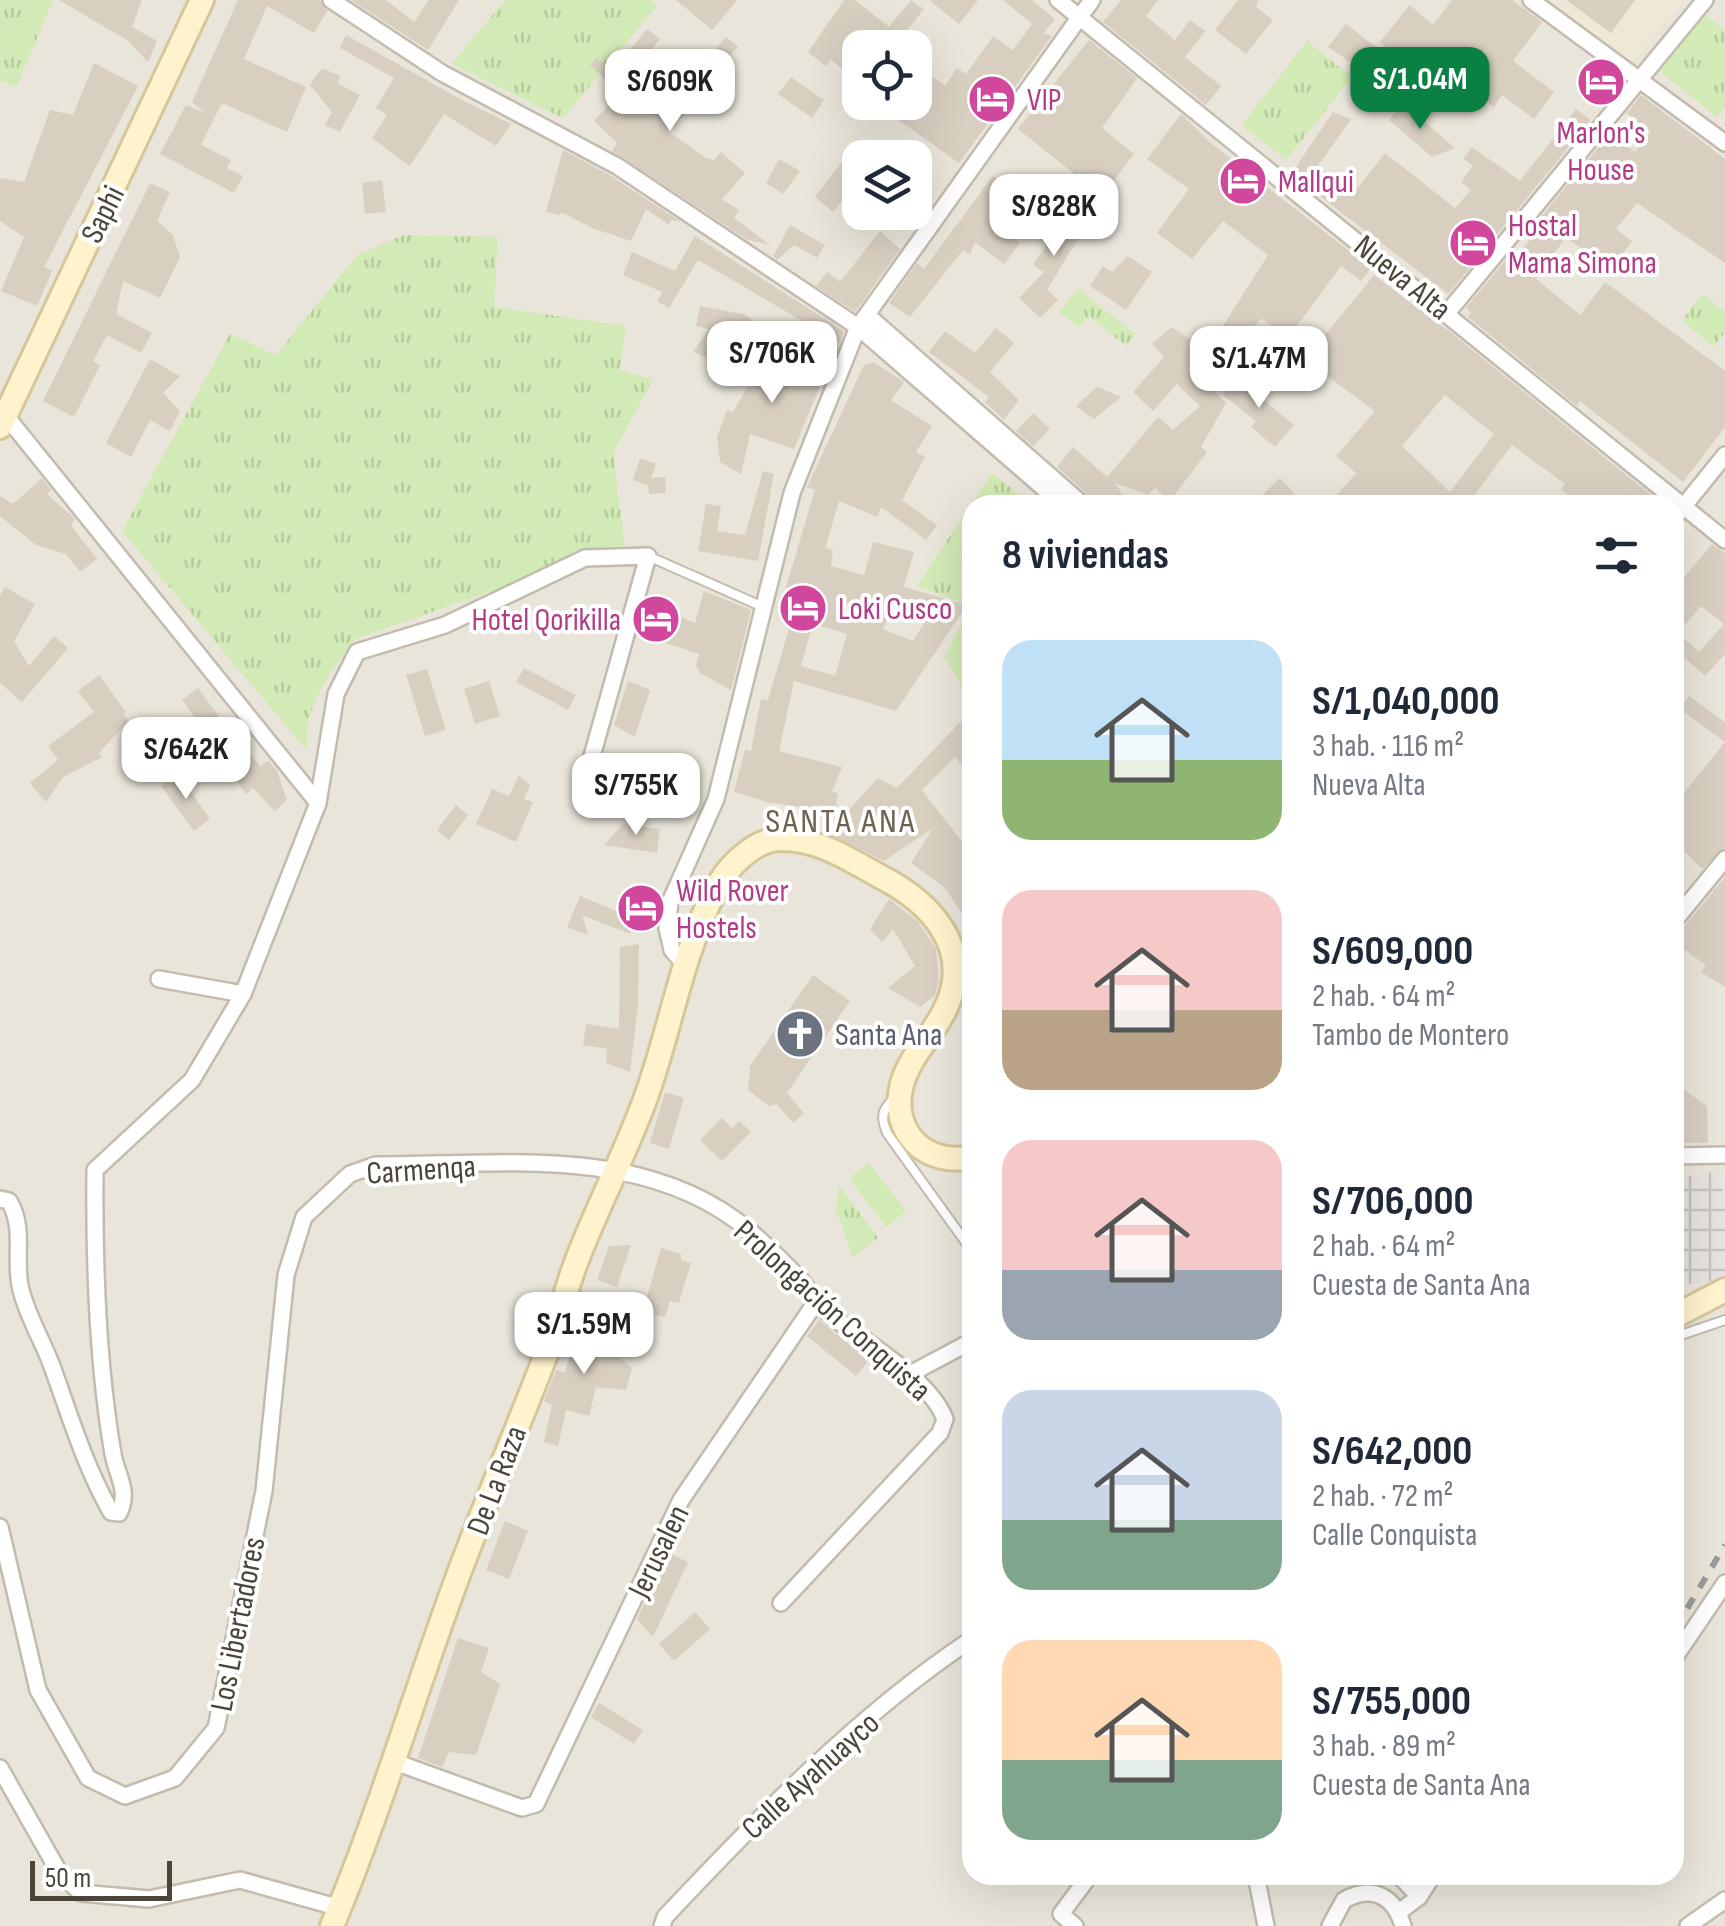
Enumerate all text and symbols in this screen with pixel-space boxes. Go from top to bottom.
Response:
map controls [842,30,932,230]
button: locate [842,30,932,120]
pin: S/1.04M [1328,47,1512,132]
pin: S/609K [589,49,751,134]
hotel icon: Marlon's House [1575,56,1627,108]
text: S/1.04M [1372,60,1468,99]
text: S/609K [627,62,713,101]
hotel icon: VIP [966,73,1018,125]
place label: VIP [1027,81,1061,120]
place label: Marlon's House [1557,114,1645,190]
button: layers [842,140,932,230]
hotel icon: Mallqui [1217,155,1269,207]
place label: Mallqui [1278,163,1354,202]
pin: S/828K [973,174,1135,259]
street label: Saphi [73,180,134,250]
text: S/828K [1011,187,1097,226]
place label: Hostal Mama Simona [1508,207,1657,283]
hotel icon: Hostal Mama Simona [1447,217,1499,269]
street label: Nueva Alta [1346,227,1458,329]
pin: S/706K [691,321,853,406]
pin: S/1.47M [1167,326,1351,411]
text: S/706K [729,334,815,373]
text: S/1.47M [1212,339,1306,378]
icon: filters [1589,528,1644,583]
text: 8 viviendas [1002,530,1169,581]
hotel icon: Loki Cusco [777,582,829,634]
place label: Loki Cusco [838,590,952,629]
hotel icon: Hotel Qorikilla [630,593,682,645]
place label: Hotel Qorikilla [471,601,621,640]
text: S/1,040,000 [1312,676,1500,727]
icon: home [1082,680,1202,800]
pin: S/642K [105,717,267,802]
text: 3 hab. · 116 m² [1312,727,1464,766]
text: S/642K [143,730,229,769]
pin: S/755K [555,753,717,838]
text: S/755K [594,766,678,805]
text: Nueva Alta [1312,766,1426,805]
district label: SANTA ANA [765,800,917,843]
place label: Wild Rover Hostels [676,872,789,948]
hotel icon: Wild Rover Hostels [615,882,667,934]
text: S/609,000 [1312,926,1473,977]
icon: home [1082,930,1202,1050]
text: 2 hab. · 64 m² [1312,977,1455,1016]
church icon: Santa Ana [774,1008,826,1060]
place label: Santa Ana [835,1016,942,1055]
text: Tambo de Montero [1312,1016,1509,1055]
street label: Carmenqa [365,1147,477,1194]
text: S/706,000 [1312,1176,1473,1227]
icon: home [1082,1180,1202,1300]
street label: Prolongación Conquista [725,1212,939,1410]
text: 2 hab. · 64 m² [1312,1227,1455,1266]
text: Cuesta de Santa Ana [1312,1266,1531,1305]
pin: S/1.59M [492,1292,676,1377]
text: S/1.59M [537,1305,631,1344]
street label: De La Raza [459,1421,536,1540]
text: S/642,000 [1312,1426,1472,1477]
icon: home [1082,1430,1202,1550]
text: 2 hab. · 72 m² [1312,1477,1453,1516]
street label: Jerusalen [620,1499,698,1605]
text: Calle Conquista [1312,1516,1477,1555]
street label: Los Libertadores [202,1534,274,1715]
text: S/755,000 [1312,1676,1471,1727]
icon: home [1082,1680,1202,1800]
street label: Calle Ayahuayco [734,1704,888,1848]
text: 3 hab. · 89 m² [1312,1727,1456,1766]
text: Cuesta de Santa Ana [1312,1766,1531,1805]
scale bar [30,1856,172,1900]
text: 50 m [45,1862,91,1895]

